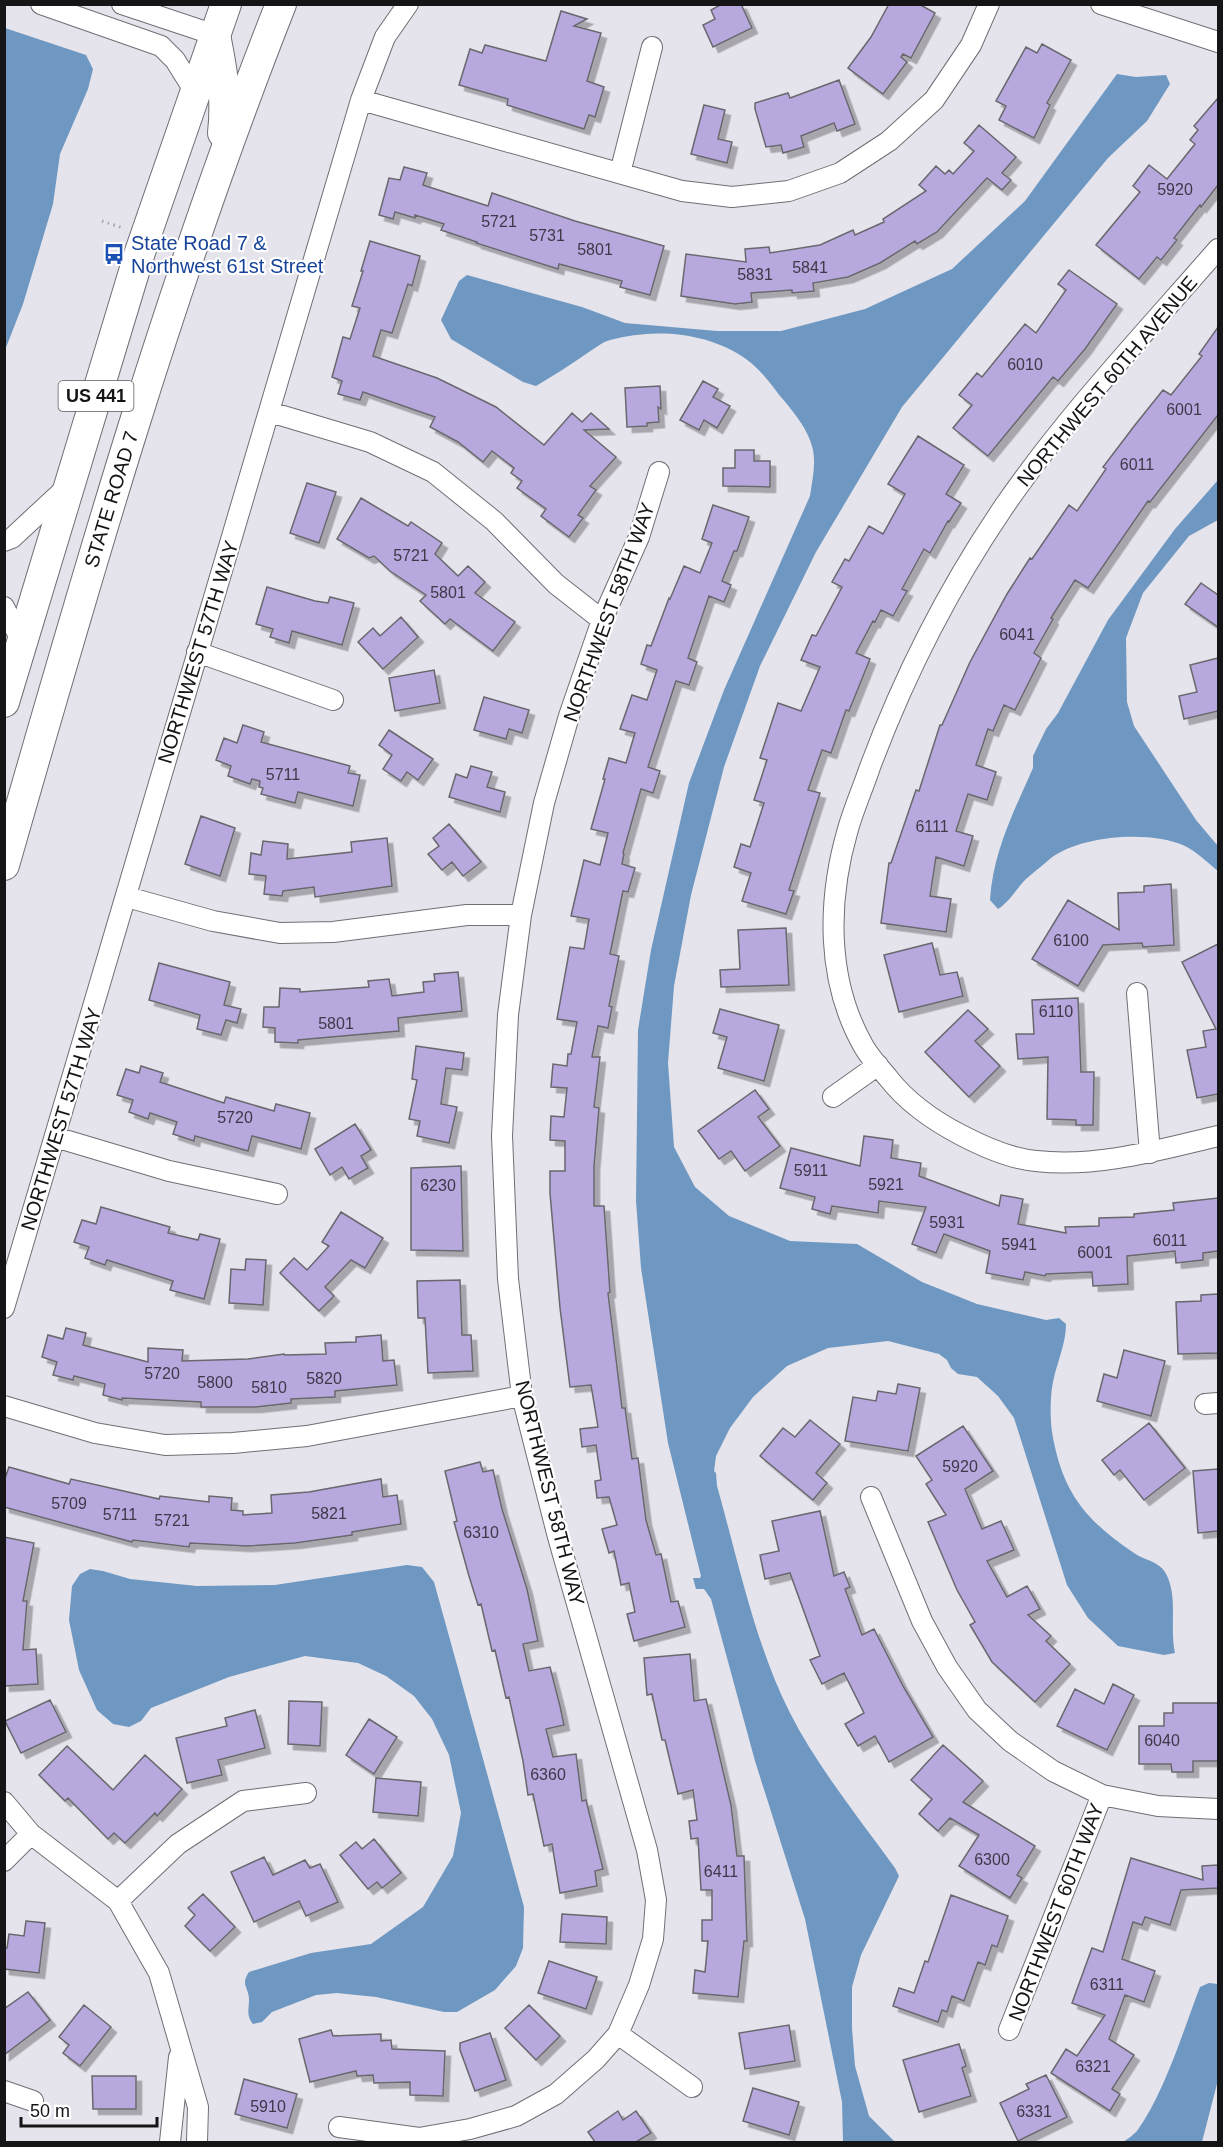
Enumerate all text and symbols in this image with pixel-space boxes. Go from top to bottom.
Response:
house number: 5920 [1157,181,1193,198]
house number: 5721 [481,213,517,230]
house number: 5731 [529,227,565,244]
place label: State Road 7 & Northwest 61st Street [131,232,324,277]
house number: 5801 [577,241,613,258]
bus stop icon: State Road 7 & Northwest 61st Street [102,242,126,266]
house number: 5841 [792,259,828,276]
house number: 5831 [737,266,773,283]
street label: NORTHWEST 60TH AVENUE [1012,271,1202,491]
house number: 6010 [1007,356,1043,373]
road number: US 441 [58,381,134,411]
house number: 6001 [1166,401,1202,418]
street label: STATE ROAD 7 [80,428,142,570]
house number: 6011 [1120,456,1154,473]
street label: NORTHWEST 58TH WAY [559,499,659,725]
street label: NORTHWEST 57TH WAY [154,538,242,766]
house number: 5721 [393,547,429,564]
house number: 5801 [430,584,466,601]
house number: 6041 [999,626,1035,643]
house number: 5711 [266,766,300,783]
house number: 6111 [915,818,949,835]
house number: 6100 [1053,932,1089,949]
house number: 6110 [1039,1003,1073,1020]
street label: NORTHWEST 57TH WAY [17,1005,105,1233]
house number: 5801 [318,1015,354,1032]
house number: 5720 [217,1109,253,1126]
house number: 5911 [794,1162,828,1179]
house number: 5921 [868,1176,904,1193]
house number: 6230 [420,1177,456,1194]
house number: 5931 [929,1214,965,1231]
house number: 6011 [1153,1232,1187,1249]
house number: 5941 [1001,1236,1037,1253]
house number: 6001 [1077,1244,1113,1261]
house number: 5720 [144,1365,180,1382]
house number: 5820 [306,1370,342,1387]
house number: 5800 [197,1374,233,1391]
street label: NORTHWEST 58TH WAY [511,1378,589,1608]
house number: 5810 [251,1379,287,1396]
house number: 5920 [942,1458,978,1475]
house number: 5709 [51,1495,87,1512]
house number: 5821 [311,1505,347,1522]
house number: 5711 [103,1506,137,1523]
house number: 5721 [154,1512,190,1529]
house number: 6310 [463,1524,499,1541]
house number: 6040 [1144,1732,1180,1749]
house number: 6360 [530,1766,566,1783]
street label: NORTHWEST 60TH WAY [1004,1800,1108,2024]
house number: 6300 [974,1851,1010,1868]
house number: 6411 [704,1863,738,1880]
house number: 6311 [1090,1976,1124,1993]
house number: 6321 [1075,2058,1111,2075]
scale bar [21,2090,158,2128]
house number: 5910 [250,2098,286,2115]
text: 50 m [30,2101,70,2121]
house number: 6331 [1016,2103,1052,2120]

